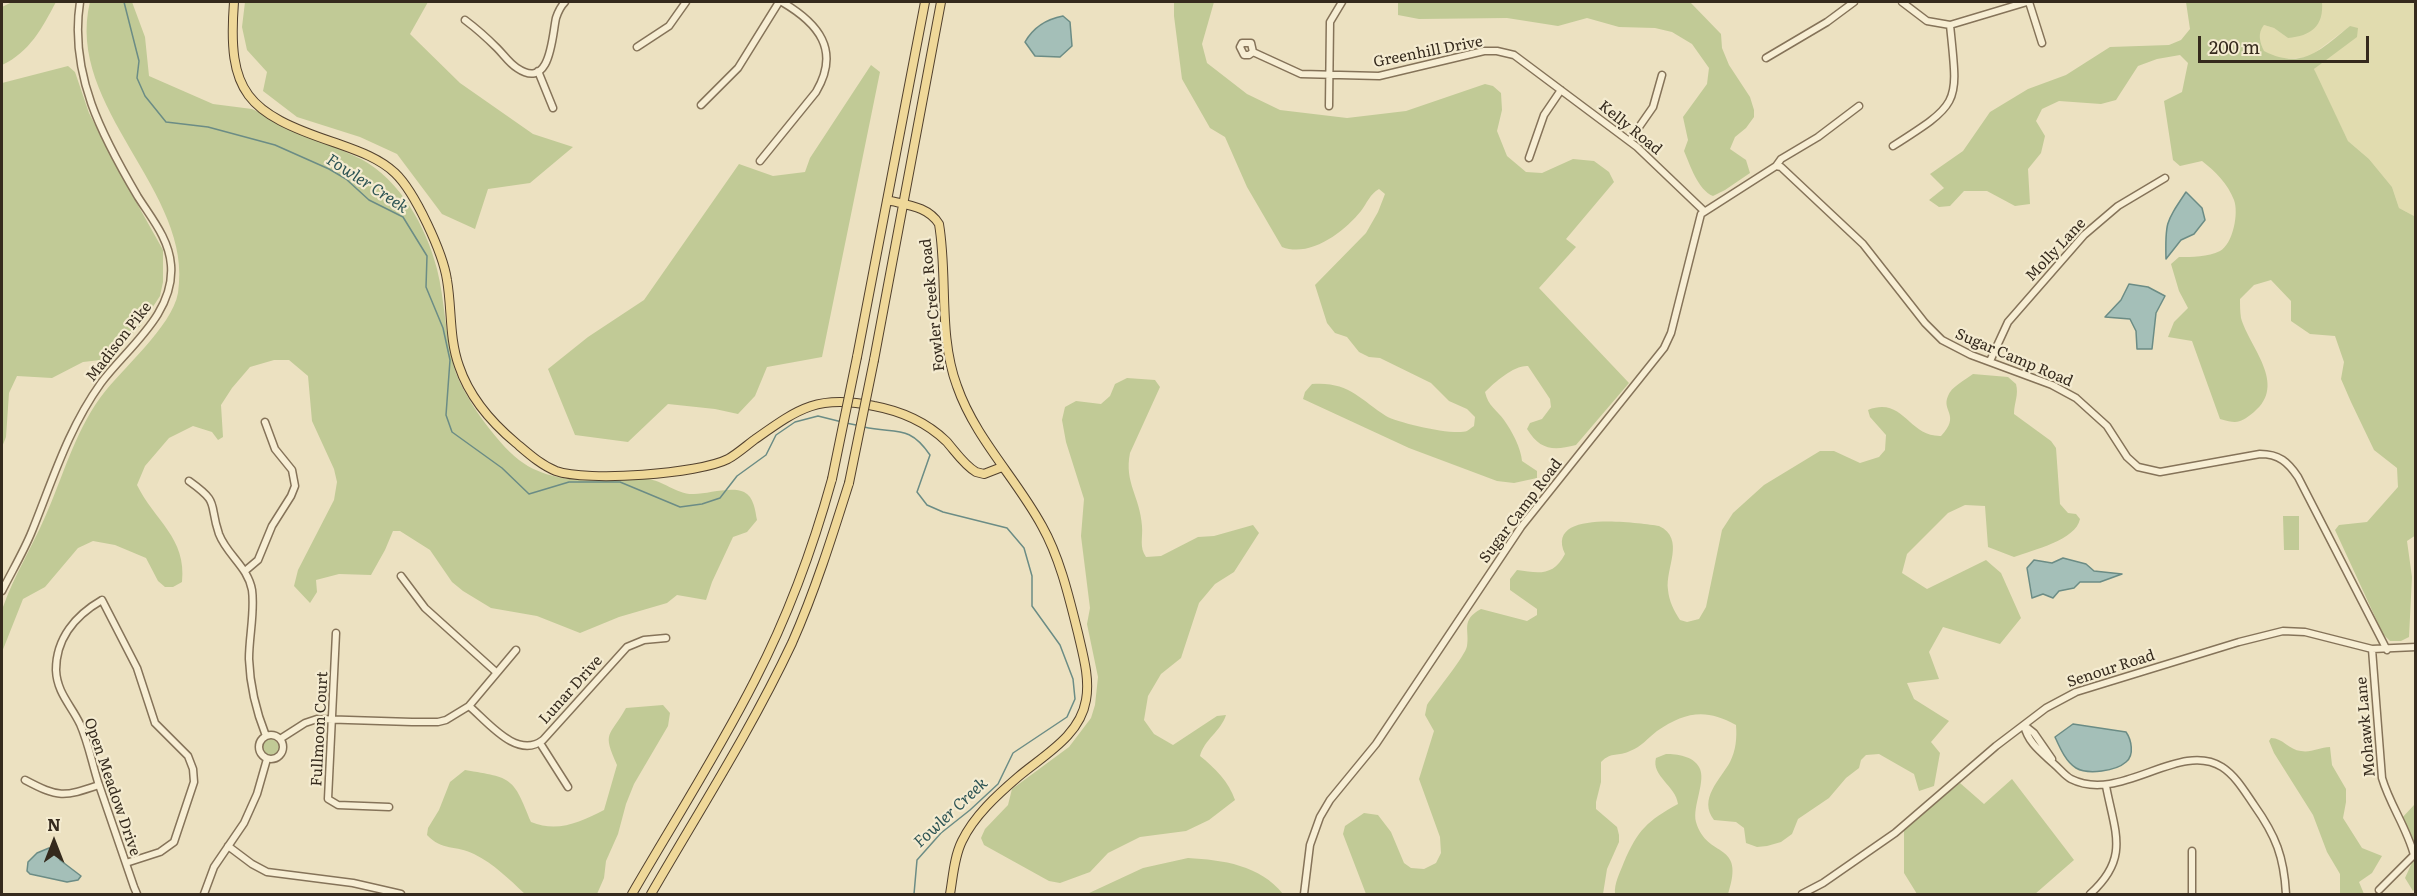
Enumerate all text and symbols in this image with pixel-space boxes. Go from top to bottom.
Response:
scale bar [2201,24,2372,62]
street label: Greenhill Drive [1372,33,1484,71]
text: 200 m [2209,33,2260,60]
street label: Kelly Road [1595,97,1665,159]
water label: Fowler Creek [322,150,412,218]
street label: Molly Lane [2022,215,2090,285]
street label: Fowler Creek Road [917,238,949,372]
street label: Madison Pike [82,299,156,385]
street label: Sugar Camp Road [1953,325,2075,391]
street label: Sugar Camp Road [1476,455,1566,567]
street label: Senour Road [2065,646,2157,692]
street label: Lunar Drive [535,652,607,728]
street label: Fullmoon Court [308,671,332,787]
street label: Mohawk Lane [2353,676,2379,778]
street label: Open Meadow Drive [80,716,144,858]
water label: Fowler Creek [910,774,992,852]
north arrow [24,812,84,872]
text: N [47,812,61,836]

